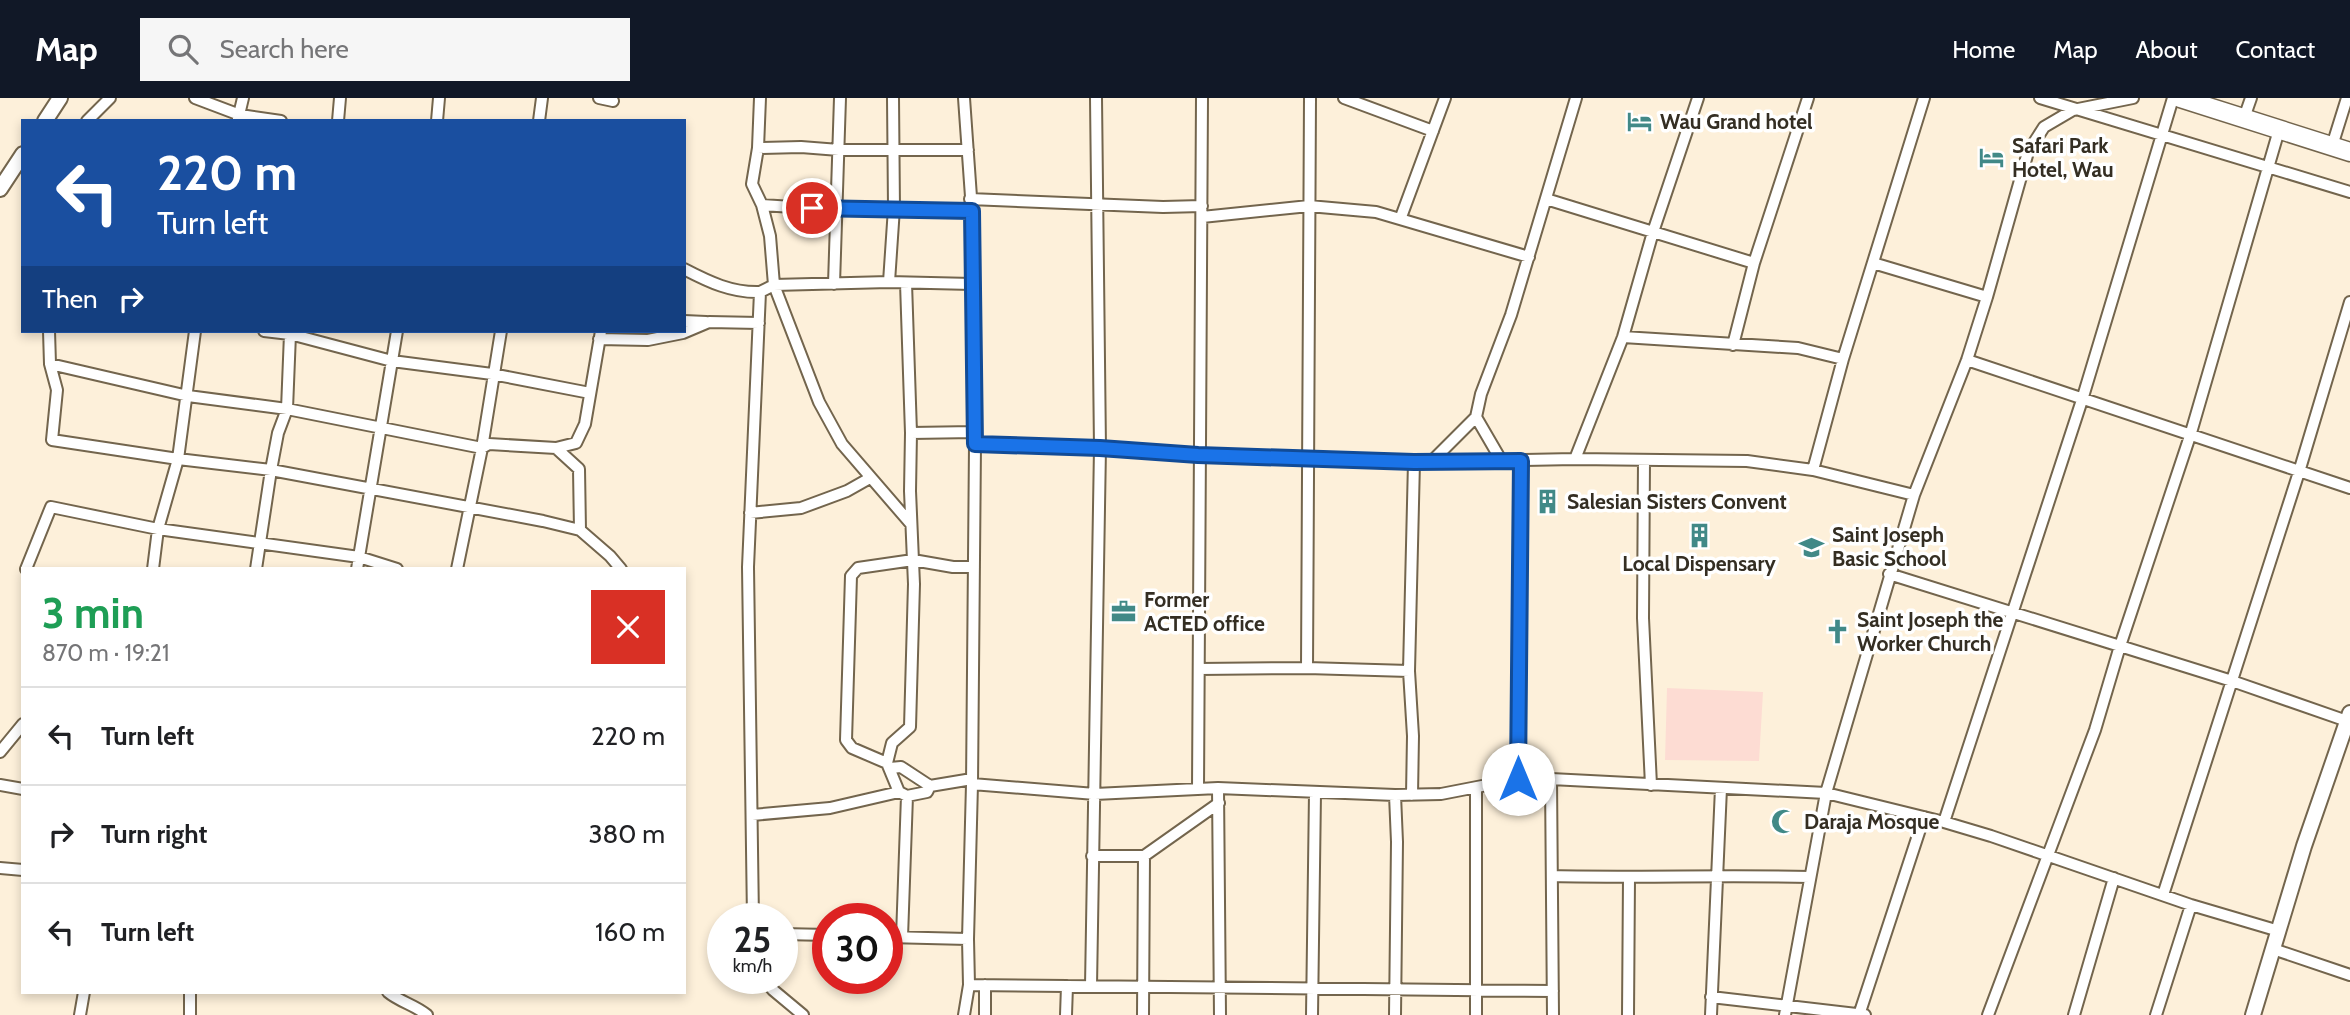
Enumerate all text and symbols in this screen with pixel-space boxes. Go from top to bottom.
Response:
search box [140,18,630,81]
text: Map [35,29,98,69]
icon: search [164,30,202,68]
text: Search here [220,33,349,65]
text: Home [1952,35,2015,64]
text: Map [2053,35,2098,64]
text: About [2136,35,2198,64]
text: Contact [2236,35,2315,64]
hotel icon: Wau Grand hotel [1626,108,1654,136]
place label: Wau Grand hotel [1660,109,1813,134]
place label: Safari Park Hotel, Wau [2012,133,2113,182]
text: 220 m [157,143,297,202]
hotel icon: Safari Park Hotel, Wau [1978,144,2006,172]
icon: left [42,147,133,238]
pin [782,178,842,238]
icon: arrive [793,189,831,227]
text: Turn left [157,203,268,242]
icon: right [112,280,150,318]
text: Then [42,283,98,315]
building icon: Salesian Sisters Convent [1533,488,1561,516]
place label: Salesian Sisters Convent [1567,489,1787,514]
building icon: Local Dispensary [1685,521,1713,549]
place label: Saint Joseph Basic School [1832,522,1947,571]
school or university icon: Saint Joseph Basic School [1798,533,1826,561]
place label: Local Dispensary [1622,551,1776,576]
text: 3 min [42,587,144,639]
place label: Former ACTED office [1144,587,1265,636]
button: close [591,590,665,664]
office icon: Former ACTED office [1110,598,1138,626]
place label: Saint Joseph the Worker Church [1857,607,2003,656]
church icon: Saint Joseph the Worker Church [1823,618,1851,646]
text: 870 m · 19:21 [42,639,169,667]
icon: left [42,717,80,755]
text: Turn left [101,720,194,752]
text: 220 m [591,720,665,752]
position arrow [1481,742,1555,816]
mosque icon: Daraja Mosque [1770,808,1798,836]
place label: Daraja Mosque [1804,809,1940,834]
icon: right [42,815,80,853]
text: Turn right [101,818,207,850]
text: 380 m [588,818,665,850]
speed limit sign: 30 [812,903,903,994]
icon: left [42,913,80,951]
text: Turn left [101,916,194,948]
text: 160 m [595,916,665,948]
text: 25 [734,918,771,961]
text: km/h [733,955,772,977]

